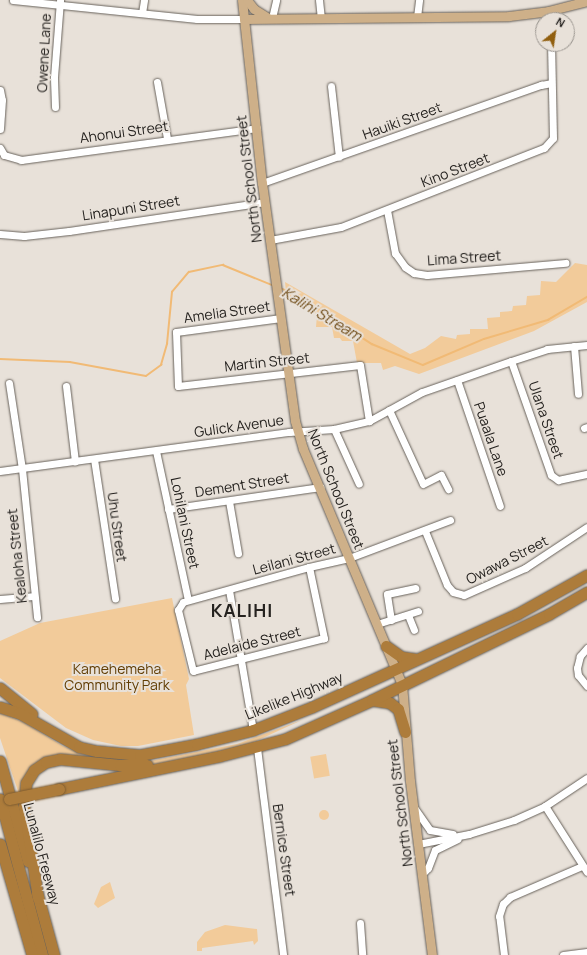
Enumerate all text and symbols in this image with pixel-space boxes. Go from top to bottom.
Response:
north arrow [535,12,575,52]
street label: Owene Lane [34,13,54,93]
text: N [554,14,568,31]
street label: Hauiki Street [360,99,444,143]
street label: North School Street [233,114,265,244]
street label: Ahonui Street [79,117,169,147]
street label: Kino Street [418,149,492,191]
street label: Linapuni Street [81,192,181,224]
street label: Lima Street [427,247,501,269]
water label: Kalihi Stream [279,283,365,345]
street label: Amelia Street [183,298,271,326]
street label: Martin Street [224,349,310,375]
street label: Ulana Street [525,379,567,461]
street label: Puaala Lane [470,400,512,478]
street label: Gulick Avenue [193,411,285,441]
street label: North School Street [304,426,368,552]
street label: Dement Street [194,469,290,501]
street label: Lohilani Street [167,475,203,571]
street label: Uhu Street [104,491,130,563]
street label: Kealoha Street [4,508,30,604]
street label: Owawa Street [463,532,551,588]
street label: Leilani Street [251,540,337,578]
district label: KALIHI [211,599,273,621]
street label: Adelaide Street [201,623,303,663]
park label: Kamehemeha Community Park [64,661,170,694]
street label: Likelike Highway [243,669,345,723]
street label: North School Street [384,738,416,868]
street label: Lunalilo Freeway [20,801,64,907]
street label: Bernice Street [269,803,299,897]

